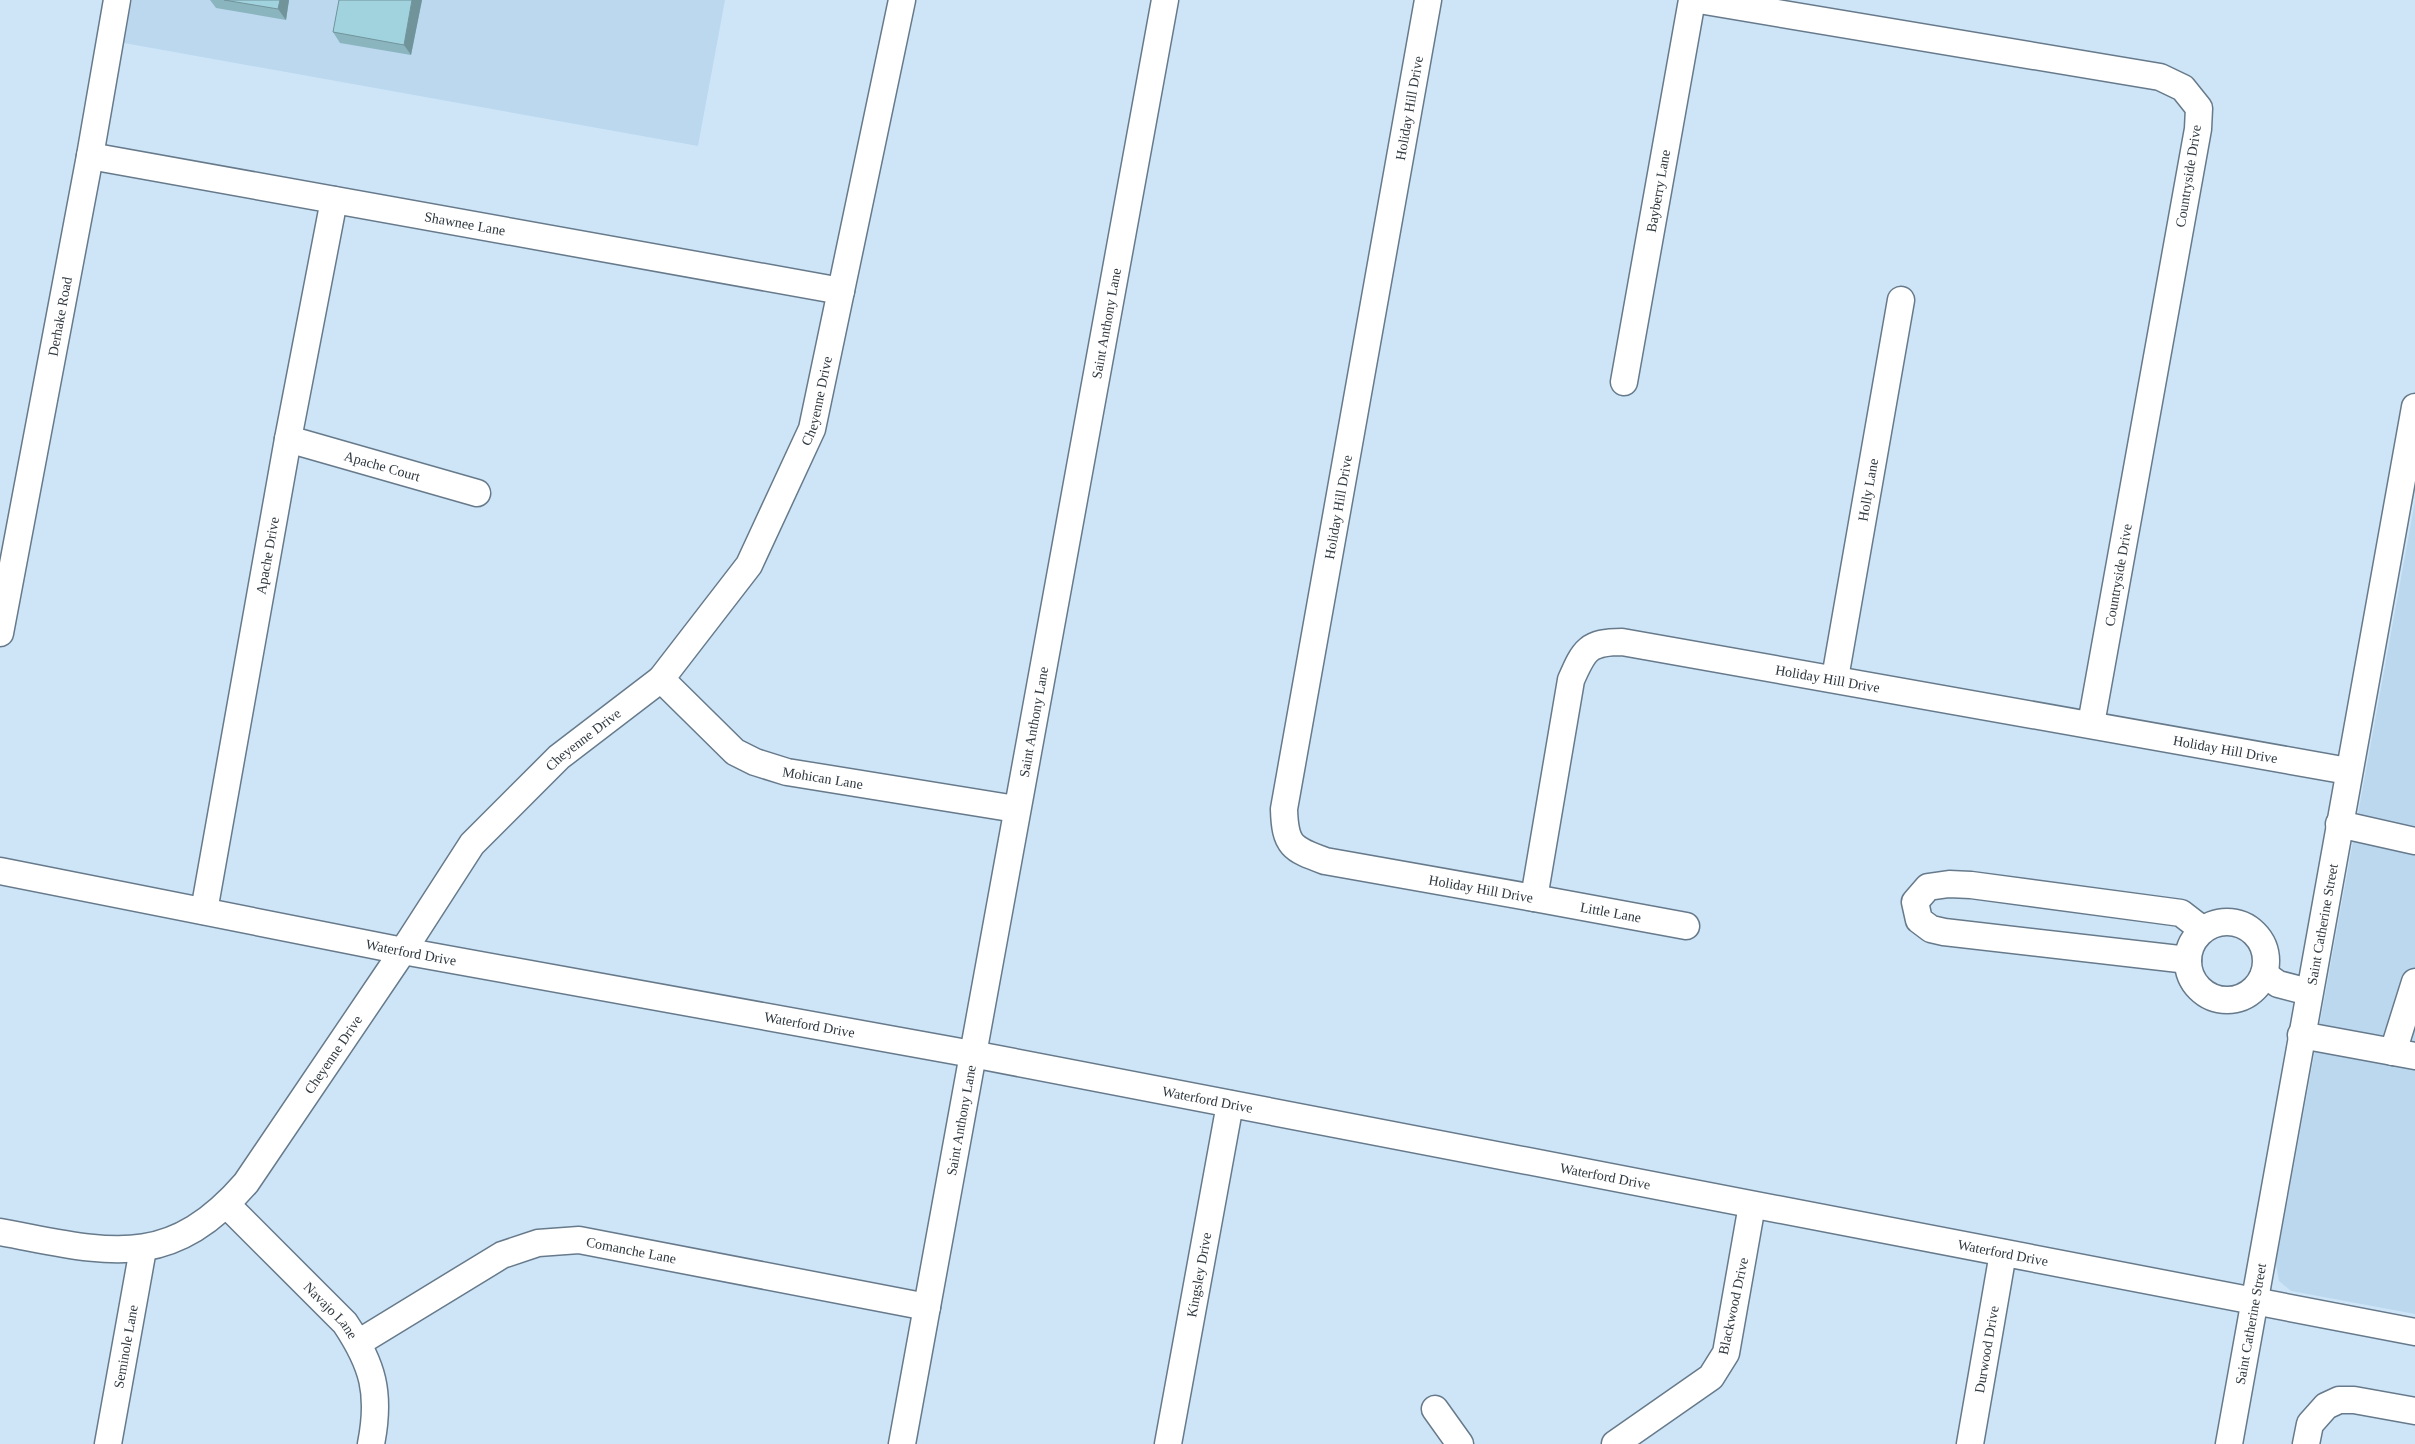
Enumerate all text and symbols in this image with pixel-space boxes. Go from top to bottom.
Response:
street label: Holiday Hill Drive [1393,55,1426,161]
street label: Countryside Drive [2173,124,2204,229]
street label: Bayberry Lane [1644,149,1673,234]
street label: Shawnee Lane [423,209,507,239]
street label: Saint Anthony Lane [1089,267,1124,380]
street label: Derhake Road [45,276,75,358]
street label: Cheyenne Drive [798,355,835,448]
street label: Apache Court [342,448,422,484]
street label: Holiday Hill Drive [1322,454,1355,560]
street label: Holly Lane [1856,457,1881,522]
street label: Apache Drive [254,516,282,595]
street label: Countryside Drive [2102,523,2135,628]
street label: Holiday Hill Drive [1774,662,1881,696]
street label: Saint Anthony Lane [1017,666,1051,778]
street label: Cheyenne Drive [543,706,624,774]
street label: Holiday Hill Drive [2172,733,2279,766]
street label: Mohican Lane [781,764,864,792]
street label: Saint Catherine Street [2304,862,2341,986]
street label: Holiday Hill Drive [1427,872,1534,906]
street label: Little Lane [1579,900,1642,926]
street label: Waterford Drive [364,937,457,969]
street label: Waterford Drive [763,1010,856,1041]
street label: Cheyenne Drive [302,1013,365,1097]
street label: Saint Anthony Lane [944,1064,979,1177]
street label: Waterford Drive [1161,1084,1254,1116]
street label: Waterford Drive [1559,1160,1652,1193]
street label: Kingsley Drive [1184,1231,1214,1319]
street label: Comanche Lane [585,1235,677,1267]
street label: Waterford Drive [1956,1237,2049,1269]
street label: Blackwood Drive [1716,1256,1751,1356]
street label: Saint Catherine Street [2233,1262,2269,1386]
street label: Navajo Lane [301,1279,360,1342]
street label: Seminole Lane [111,1304,141,1390]
street label: Durwood Drive [1972,1305,2002,1394]

